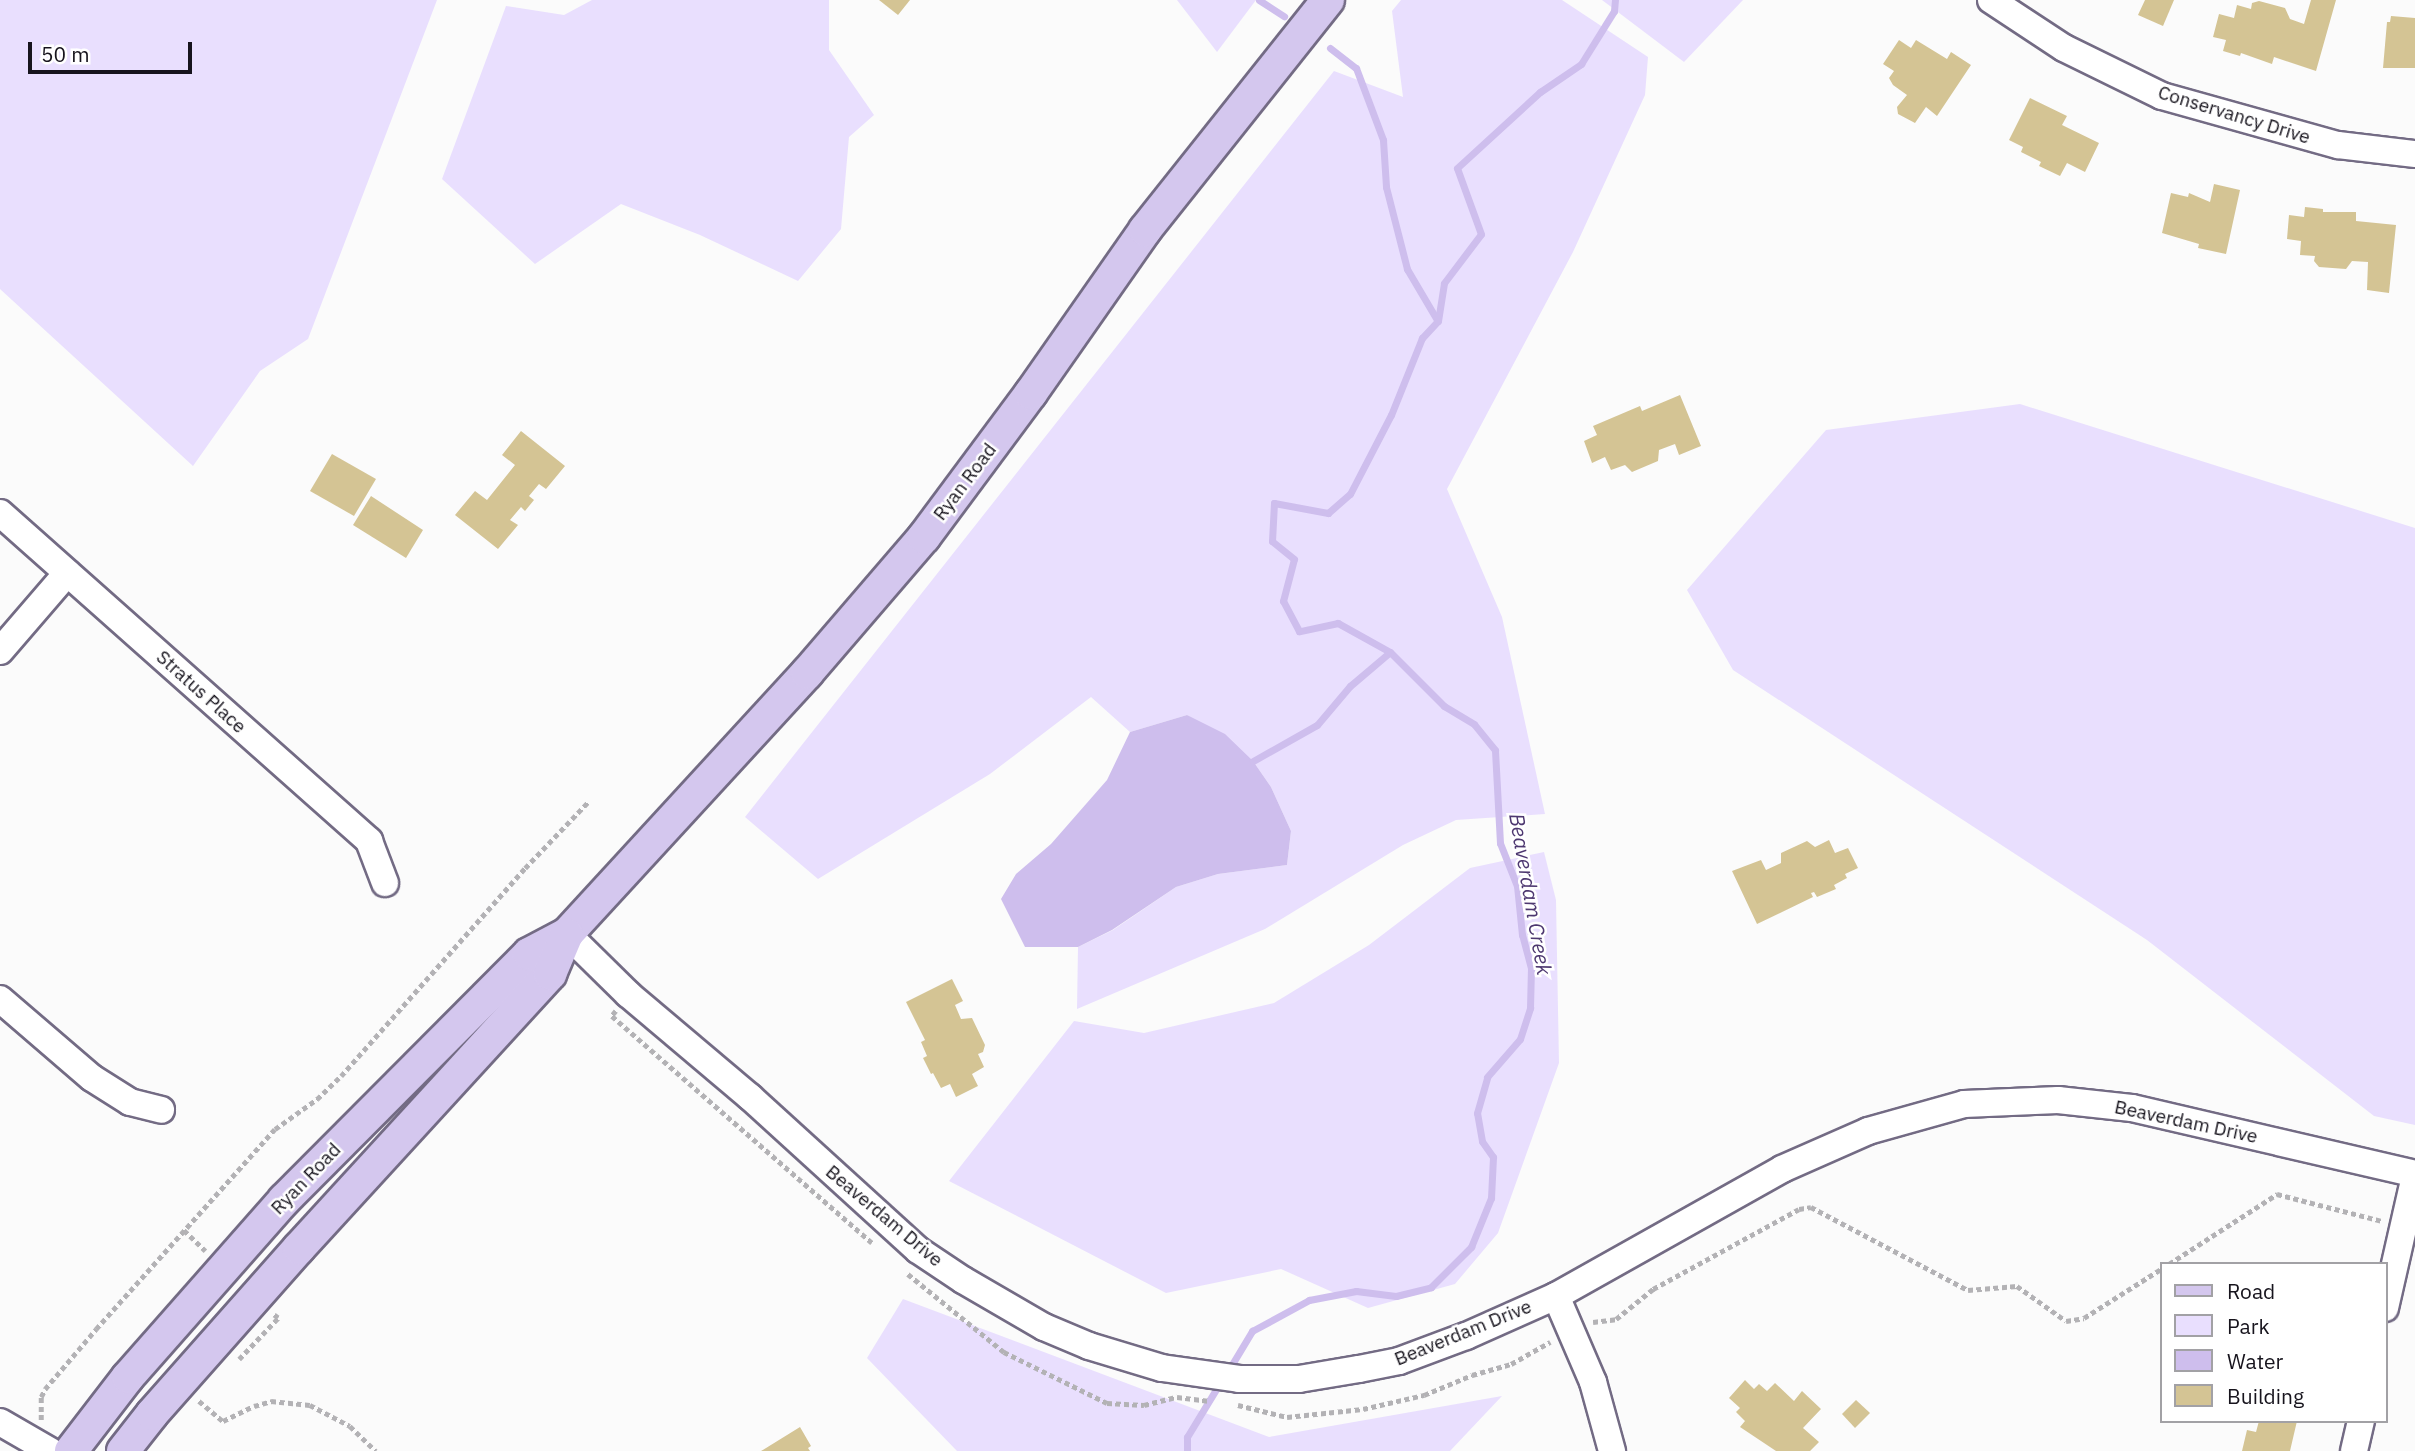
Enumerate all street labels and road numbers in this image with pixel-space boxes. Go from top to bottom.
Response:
street label: Conservancy Drive [2155,81,2313,149]
street label: Ryan Road [929,439,1001,525]
street label: Stratus Place [152,646,250,738]
street label: Beaverdam Drive [2112,1096,2260,1148]
street label: Ryan Road [266,1139,346,1219]
street label: Beaverdam Drive [821,1160,947,1272]
street label: Beaverdam Drive [1391,1295,1535,1371]

